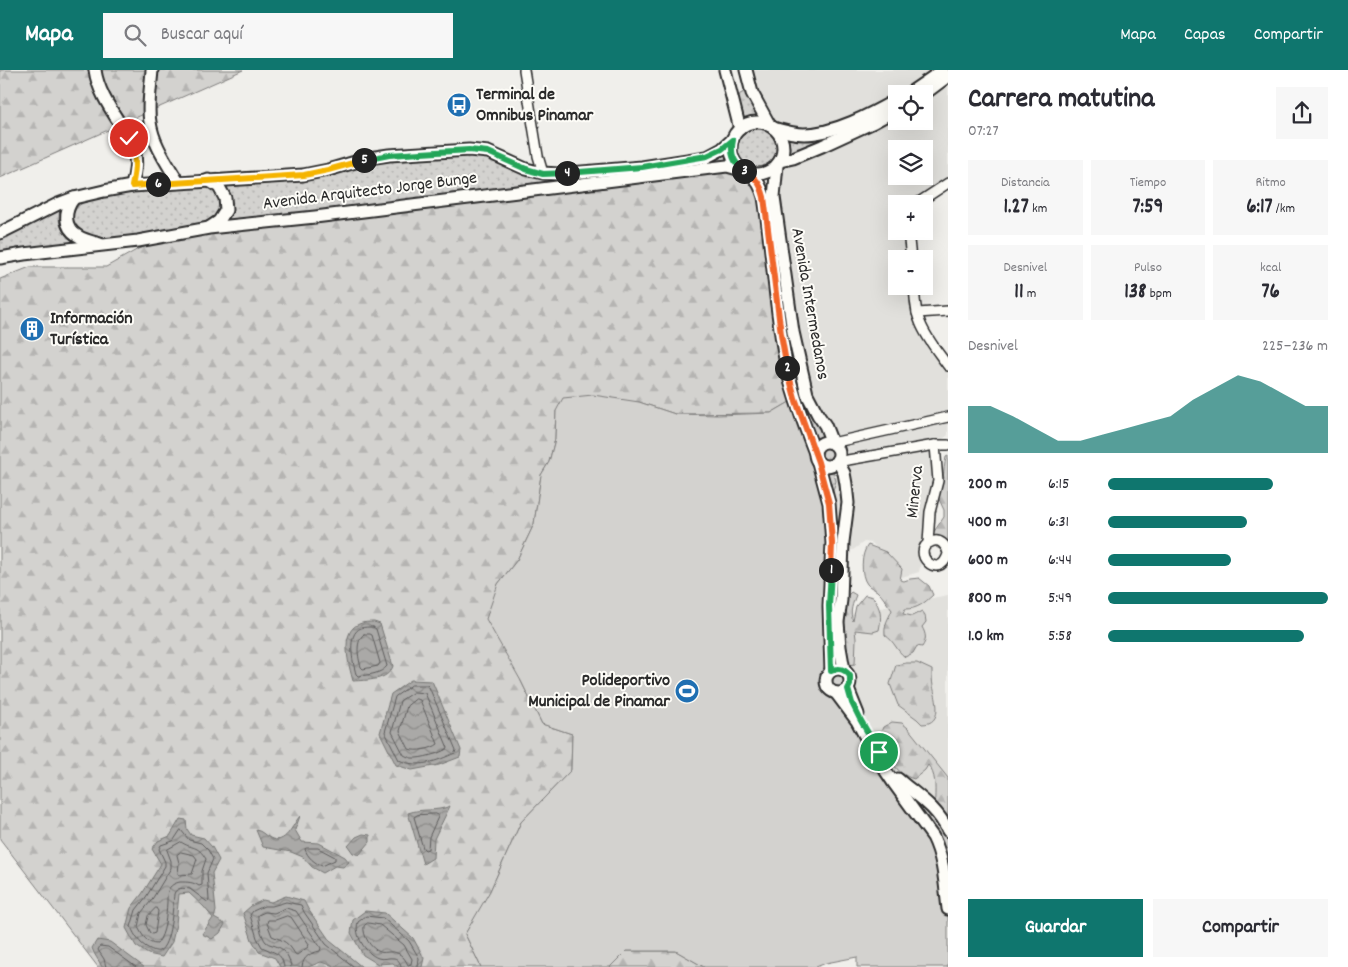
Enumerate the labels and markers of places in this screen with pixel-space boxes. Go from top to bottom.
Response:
place label: Terminal de Omnibus Pinamar [476,83,594,129]
bus stop icon: Terminal de Omnibus Pinamar [446,92,472,118]
pin [108,117,150,159]
pin: 5 [352,148,376,172]
pin: 3 [732,158,756,184]
pin: 4 [554,160,580,186]
pin: 6 [146,172,170,196]
place label: Información Turística [50,307,133,353]
building icon: Información Turística [19,316,45,342]
pin: 2 [774,356,800,380]
pin: 1 [818,558,844,582]
place label: Polideportivo Municipal de Pinamar [528,669,670,715]
sports icon: Polideportivo Municipal de Pinamar [674,678,700,704]
pin [858,731,900,773]

